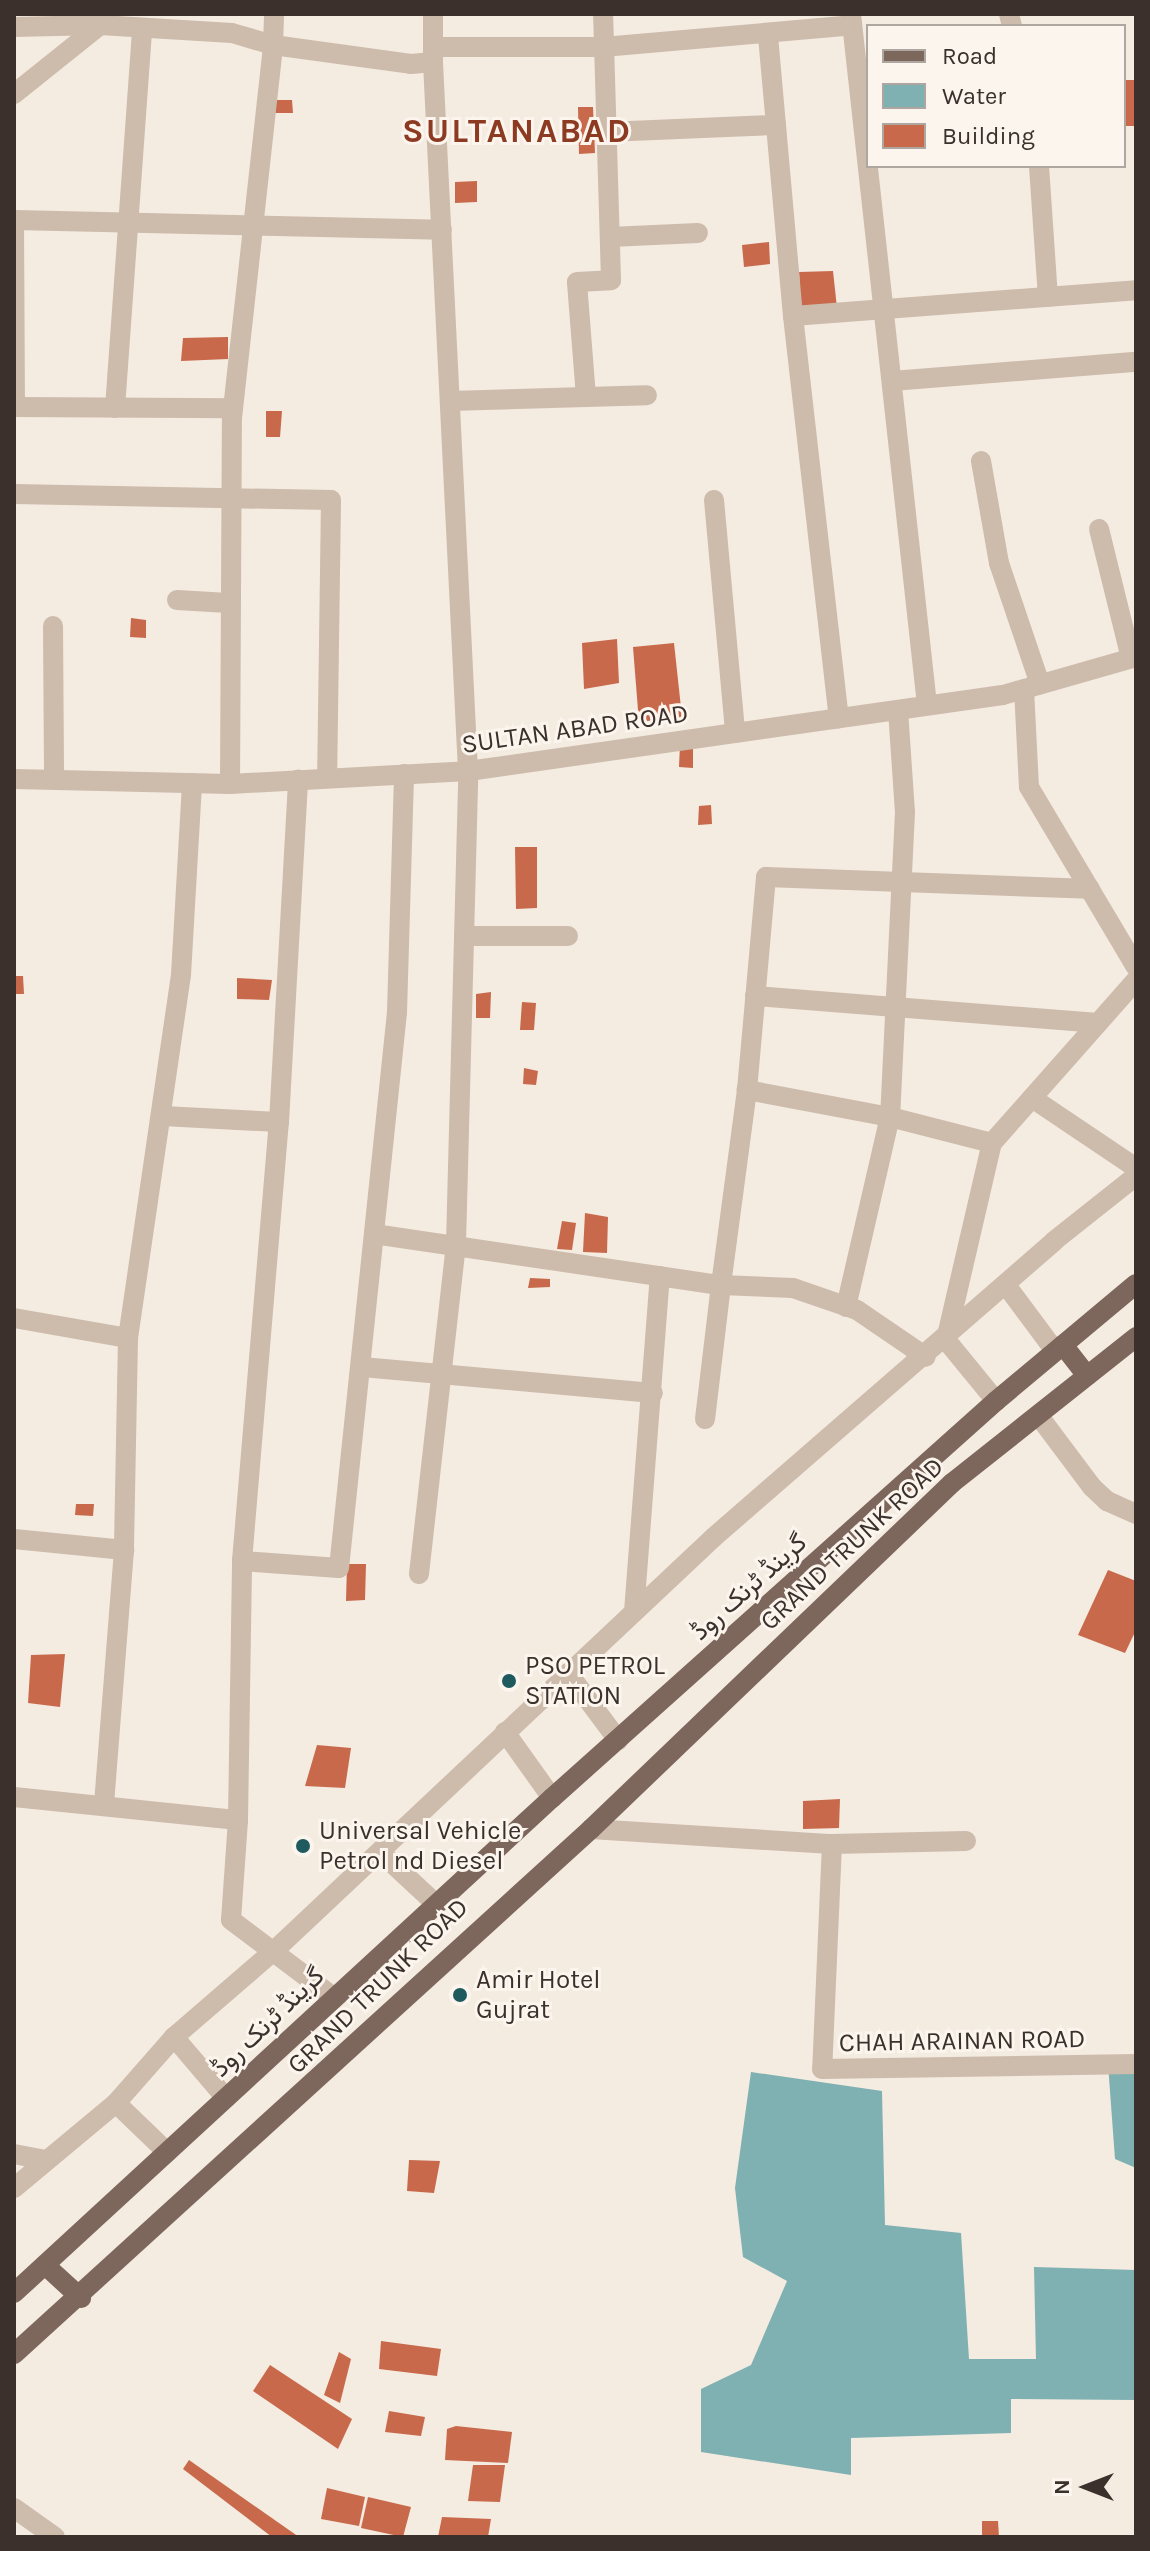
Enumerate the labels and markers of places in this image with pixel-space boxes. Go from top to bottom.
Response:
place label: PSO PETROL STATION [525,1650,665,1712]
marker: PSO PETROL STATION [500,1672,518,1690]
place label: Universal Vehicle Petrol nd Diesel [319,1815,521,1876]
marker: Universal Vehicle Petrol nd Diesel [294,1837,312,1855]
place label: Amir Hotel Gujrat [476,1964,601,2026]
marker: Amir Hotel Gujrat [451,1986,469,2004]

